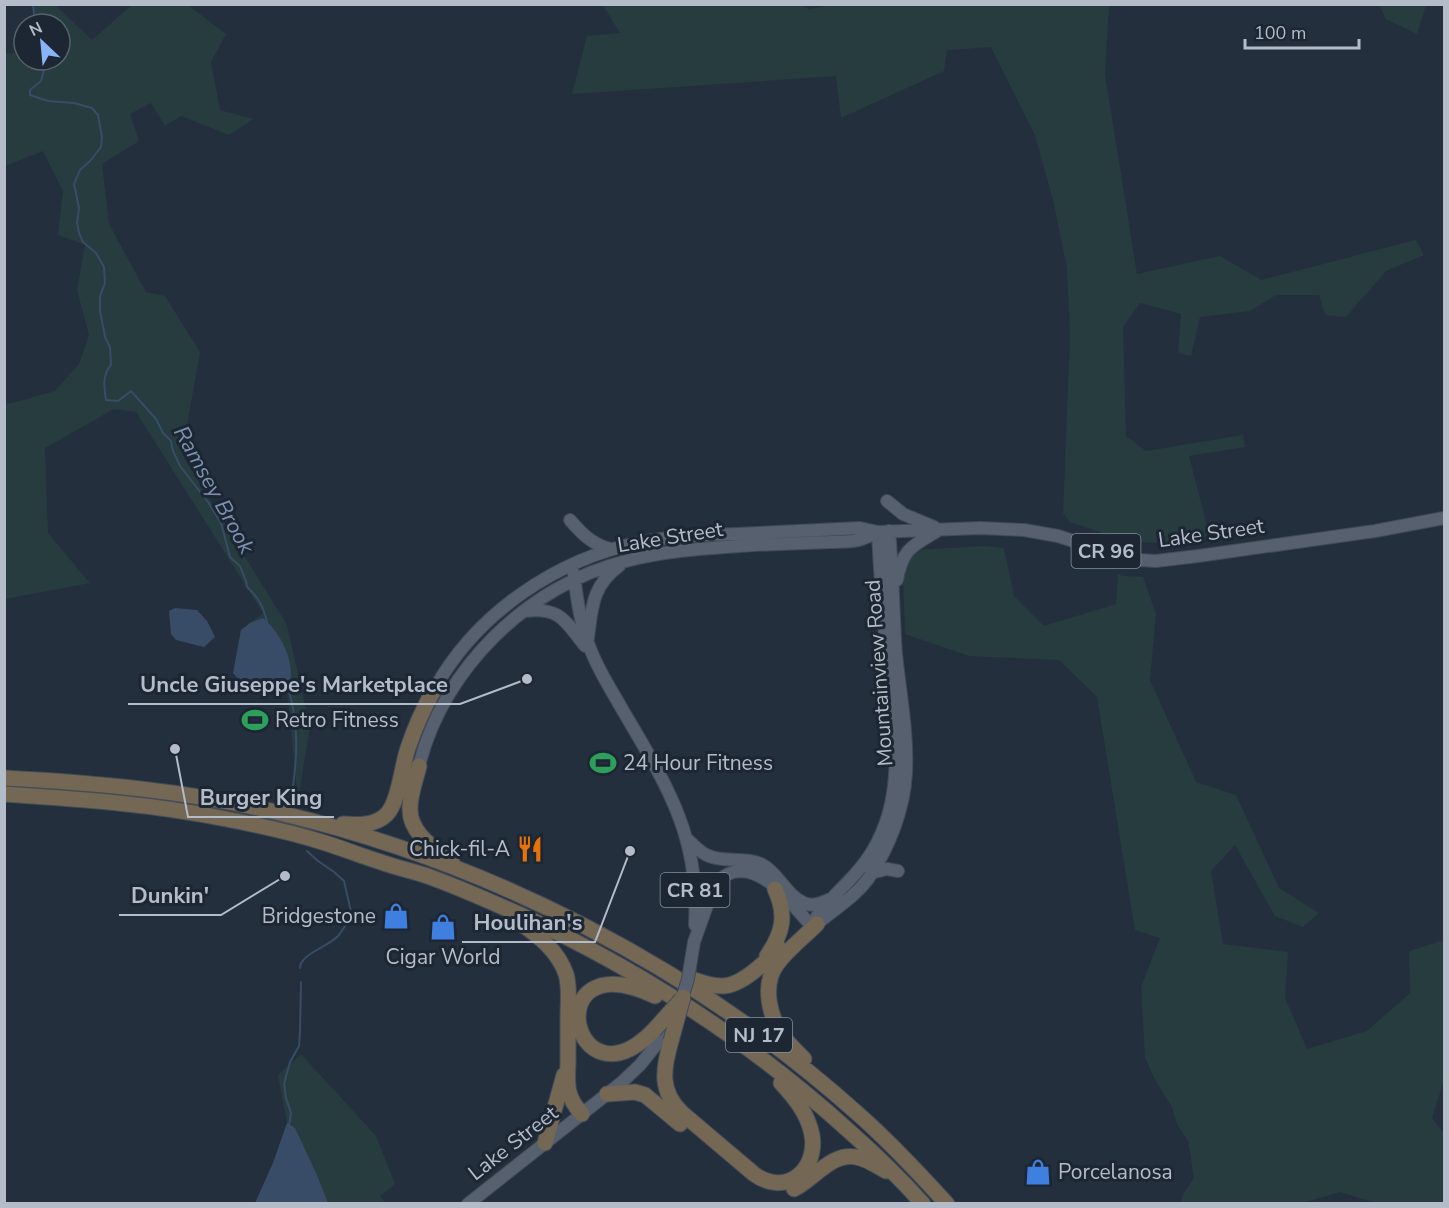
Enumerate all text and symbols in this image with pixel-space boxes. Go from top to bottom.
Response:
north arrow [12,12,72,72]
scale bar [1245,12,1359,50]
text: N [26,17,46,42]
text: 100 m [1254,21,1306,45]
water label: Ramsey Brook [166,420,262,560]
street label: Lake Street [1156,512,1266,554]
street label: Lake Street [615,515,725,559]
road number: CR 96 [1072,534,1140,568]
street label: Mountainview Road [859,579,899,767]
callout: Uncle Giuseppe's Marketplace [128,664,460,704]
text: Uncle Giuseppe's Marketplace [140,670,448,700]
sports icon: Retro Fitness [240,705,270,735]
place label: Retro Fitness [275,706,399,734]
sports icon: 24 Hour Fitness [588,748,618,778]
place label: 24 Hour Fitness [623,749,773,777]
callout: Burger King [188,777,334,817]
text: Burger King [200,783,322,813]
restaurant icon: Chick-fil-A [515,834,545,864]
place label: Chick-fil-A [409,835,510,863]
road number: CR 81 [660,873,730,907]
callout: Dunkin' [119,875,221,915]
text: Dunkin' [131,881,209,911]
shop icon: Bridgestone [381,901,411,931]
place label: Bridgestone [262,902,376,930]
callout: Houlihan's [462,902,595,942]
text: Houlihan's [474,908,582,938]
shop icon: Cigar World [428,912,458,942]
place label: Cigar World [386,943,500,971]
road number: NJ 17 [726,1018,792,1052]
street label: Lake Street [462,1099,564,1187]
shop icon: Porcelanosa [1023,1157,1053,1187]
place label: Porcelanosa [1058,1158,1173,1186]

